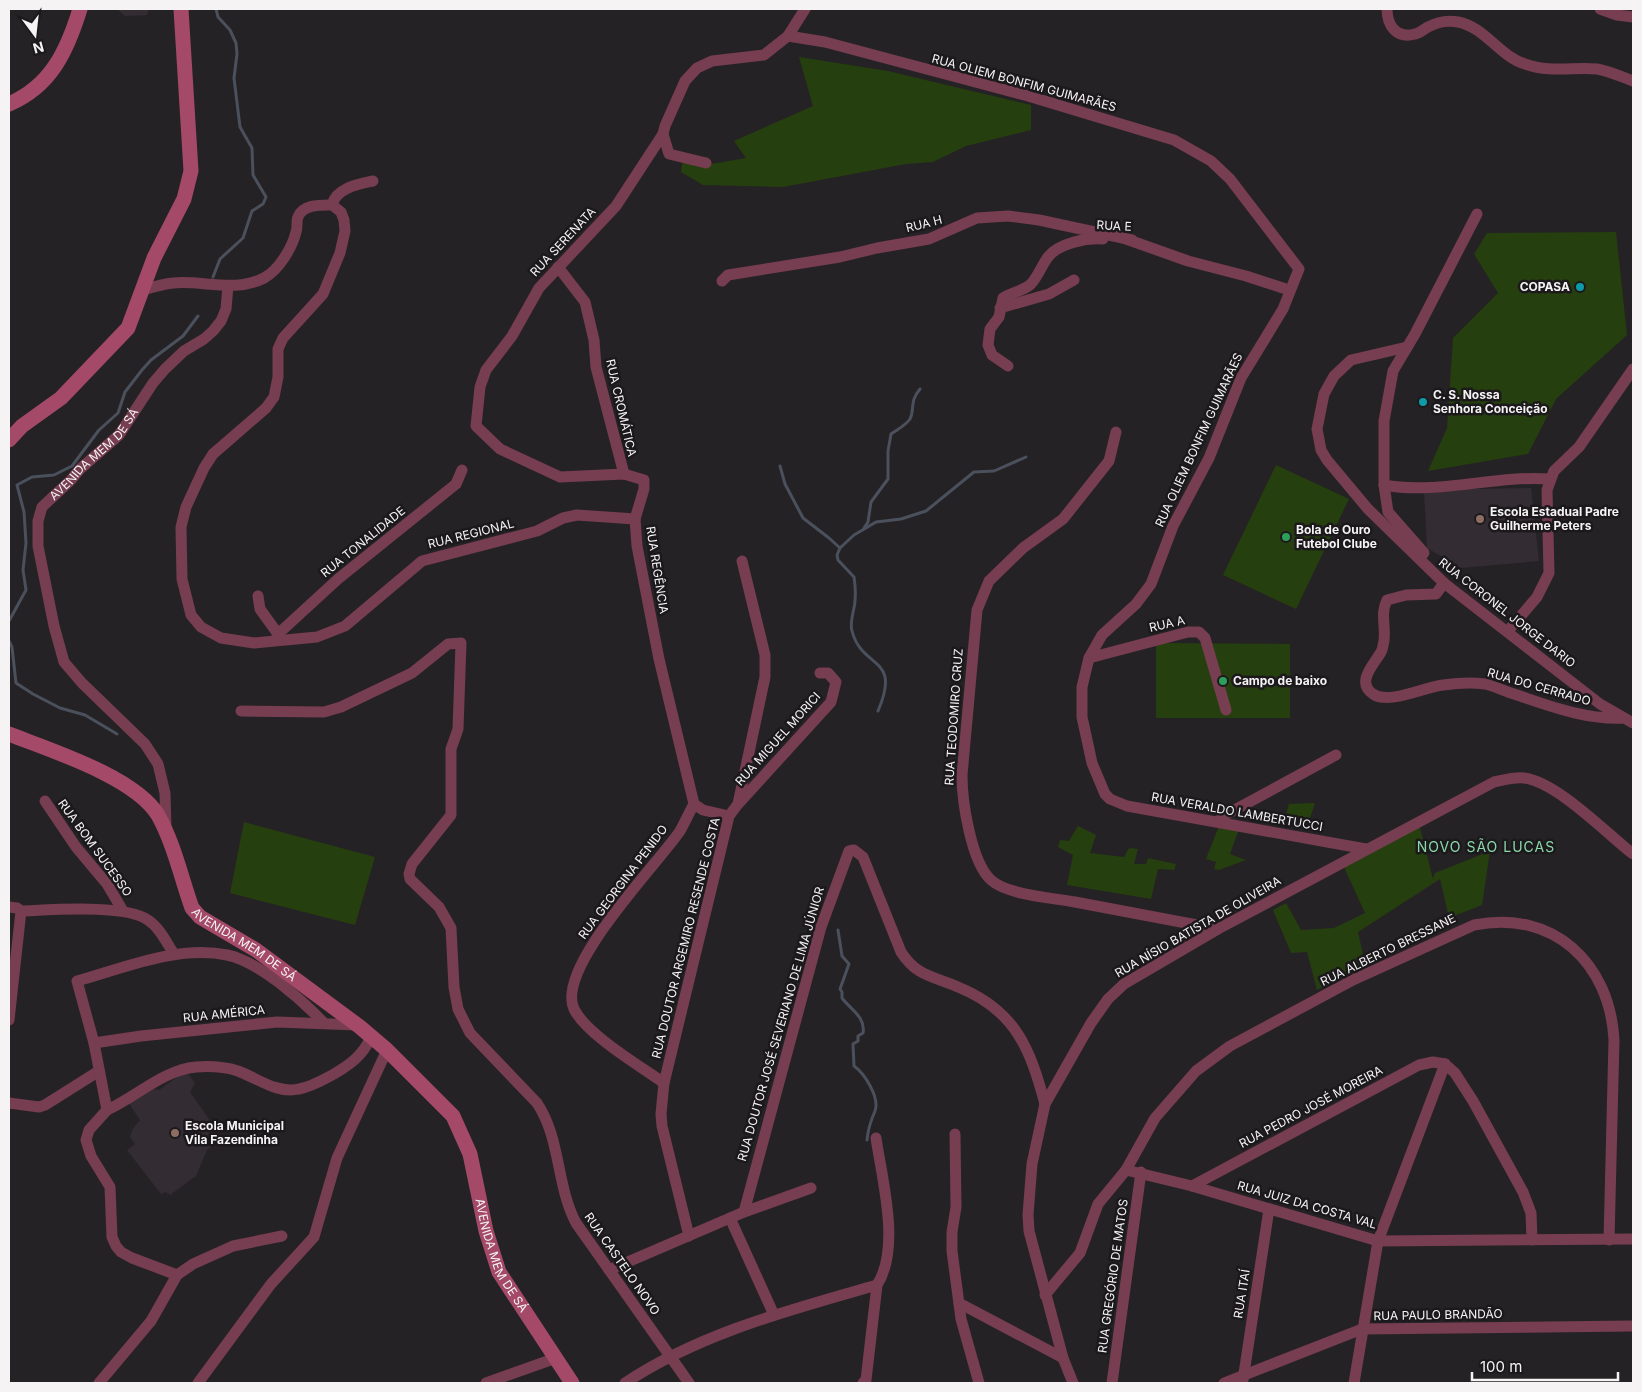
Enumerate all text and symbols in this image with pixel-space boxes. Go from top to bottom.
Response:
north arrow [10,10,60,60]
text: N [31,38,46,58]
street label: RUA OLIEM BONFIM GUIMARÃES [930,51,1118,114]
street label: RUA SERENATA [527,204,599,279]
street label: RUA H [904,212,944,235]
street label: RUA E [1096,217,1132,234]
place label: COPASA [1520,279,1570,294]
marker: COPASA [1574,281,1586,293]
street label: RUA OLIEM BONFIM GUIMARÃES [1152,350,1246,529]
street label: RUA CROMÁTICA [603,358,640,458]
place label: C. S. Nossa Senhora Conceição [1433,387,1548,416]
marker: C. S. Nossa Senhora Conceição [1417,396,1429,408]
street label: AVENIDA MEM DE SÁ [46,405,141,503]
street label: RUA TONALIDADE [317,503,408,580]
place label: Escola Estadual Padre Guilherme Peters [1490,504,1619,533]
marker: Escola Estadual Padre Guilherme Peters [1474,513,1486,525]
street label: RUA REGIONAL [426,515,516,551]
place label: Bola de Ouro Futebol Clube [1296,522,1377,551]
street label: RUA REGÊNCIA [643,525,672,615]
marker: Bola de Ouro Futebol Clube [1280,531,1292,543]
street label: RUA CORONEL JORGE DARIO [1436,555,1579,671]
street label: RUA A [1147,612,1186,635]
street label: RUA TEODOMIRO CRUZ [941,648,966,786]
street label: RUA DO CERRADO [1486,665,1593,708]
place label: Campo de baixo [1233,673,1327,688]
marker: Campo de baixo [1217,675,1229,687]
street label: RUA MIGUEL MORICI [732,689,823,788]
street label: RUA VERALDO LAMBERTUCCI [1150,789,1324,834]
street label: RUA BOM SUCESSO [55,796,136,899]
street label: RUA DOUTOR ARGEMIRO RESENDE COSTA [648,816,723,1060]
street label: RUA GEORGINA PENIDO [575,822,670,942]
district label: NOVO SÃO LUCAS [1417,838,1555,855]
street label: RUA NÍSIO BATISTA DE OLIVEIRA [1112,873,1283,980]
street label: RUA DOUTOR JOSÉ SEVERIANO DE LIMA JÚNIOR [734,885,827,1163]
street label: AVENIDA MEM DE SÁ [188,905,299,984]
street label: RUA ALBERTO BRESSANE [1318,910,1458,989]
street label: RUA AMÉRICA [182,1002,266,1025]
street label: RUA PEDRO JOSÉ MOREIRA [1236,1062,1385,1151]
place label: Escola Municipal Vila Fazendinha [185,1118,284,1147]
marker: Escola Municipal Vila Fazendinha [169,1127,181,1139]
street label: RUA JUIZ DA COSTA VAL [1236,1177,1379,1232]
street label: AVENIDA MEM DE SÁ [472,1197,531,1315]
street label: RUA GREGÓRIO DE MATOS [1094,1198,1131,1354]
street label: RUA CASTELO NOVO [581,1210,663,1318]
street label: RUA ITAÍ [1230,1268,1253,1320]
street label: RUA PAULO BRANDÃO [1373,1306,1503,1323]
scale bar [1472,1350,1618,1382]
text: 100 m [1480,1357,1522,1376]

